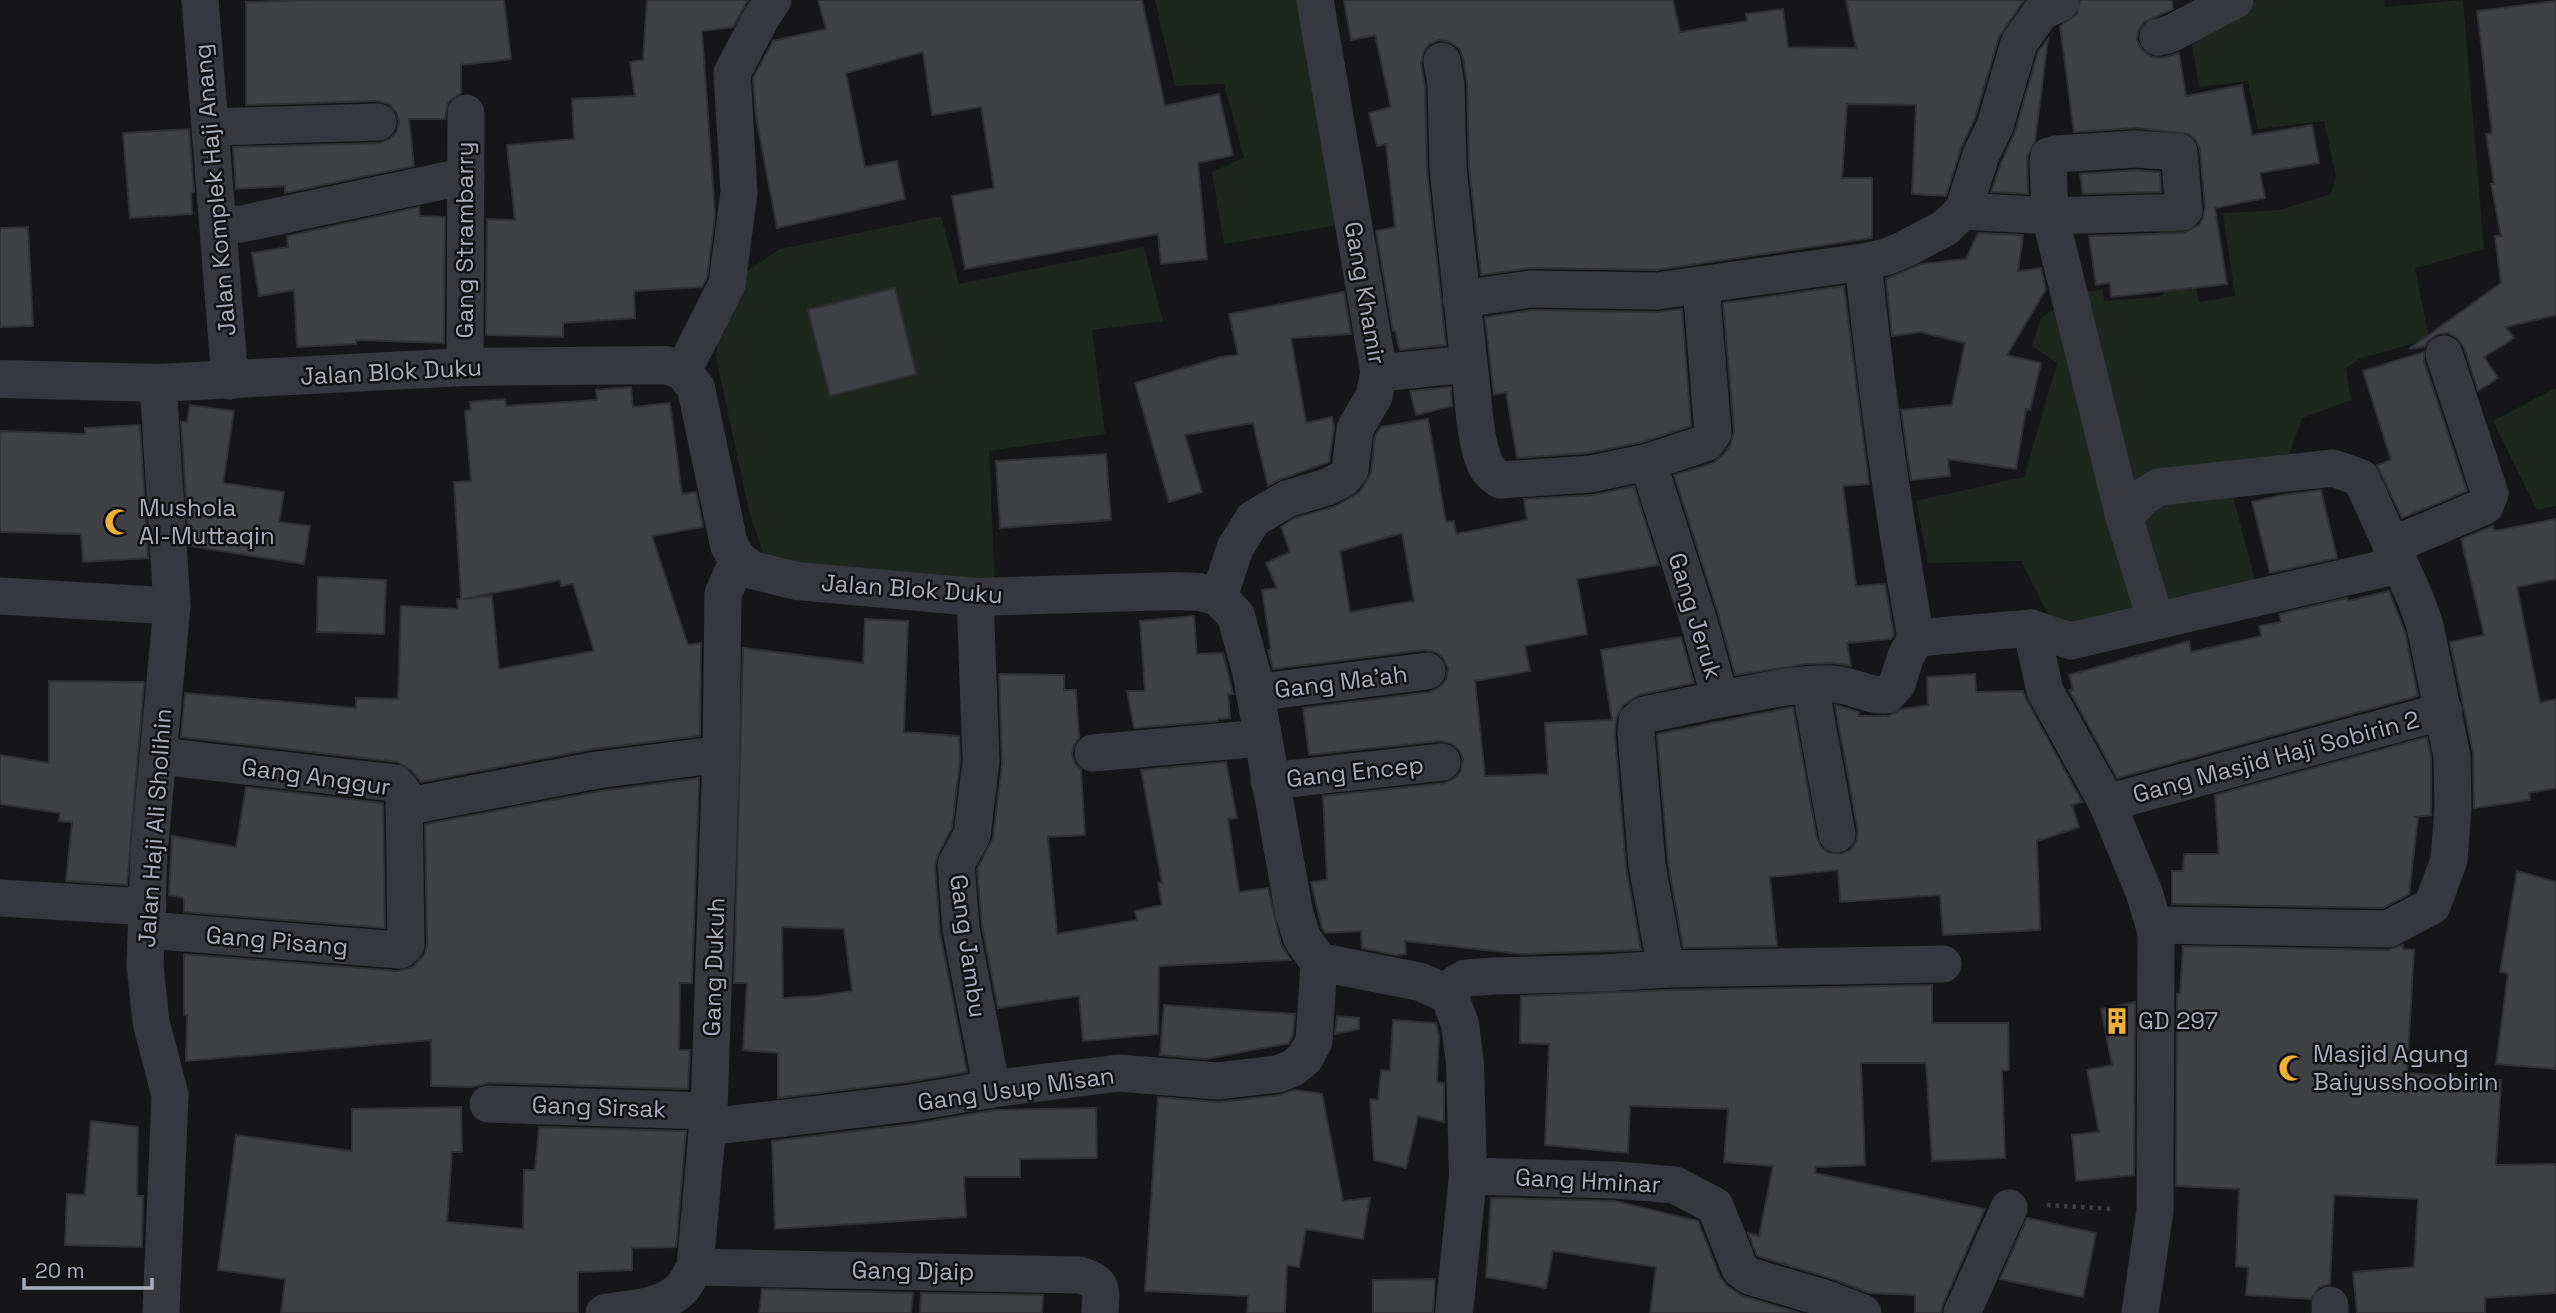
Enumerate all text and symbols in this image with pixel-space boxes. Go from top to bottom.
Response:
street label: Jalan Komplek Haji Anang [186,43,243,337]
street label: Gang Strambarry [449,142,480,338]
street label: Gang Khamir [1338,219,1393,367]
street label: Jalan Blok Duku [299,351,483,392]
place label: Mushola Al-Muttaqin [139,492,275,551]
mosque icon: Mushola Al-Muttaqin [103,507,133,537]
street label: Gang Jeruk [1662,549,1729,683]
street label: Jalan Blok Duku [820,567,1004,610]
street label: Gang Ma'ah [1273,658,1409,705]
street label: Gang Masjid Haji Sobirin 2 [2129,703,2422,810]
street label: Jalan Haji Ali Sholihin [131,707,178,949]
street label: Gang Encep [1285,749,1425,794]
street label: Gang Anggur [240,751,392,802]
street label: Gang Jambu [943,872,994,1019]
street label: Gang Dukuh [696,897,731,1037]
street label: Gang Pisang [205,919,349,962]
place label: GD 297 [2138,1005,2218,1036]
building icon: GD 297 [2102,1006,2132,1036]
place label: Masjid Agung Baiyusshoobirin [2313,1038,2499,1097]
mosque icon: Masjid Agung Baiyusshoobirin [2277,1053,2307,1083]
street label: Gang Usup Misan [915,1059,1116,1118]
street label: Gang Sirsak [531,1089,667,1124]
street label: Gang Hminar [1514,1161,1662,1200]
scale bar [24,1246,152,1290]
street label: Gang Djaip [851,1254,975,1287]
text: 20 m [35,1257,85,1284]

